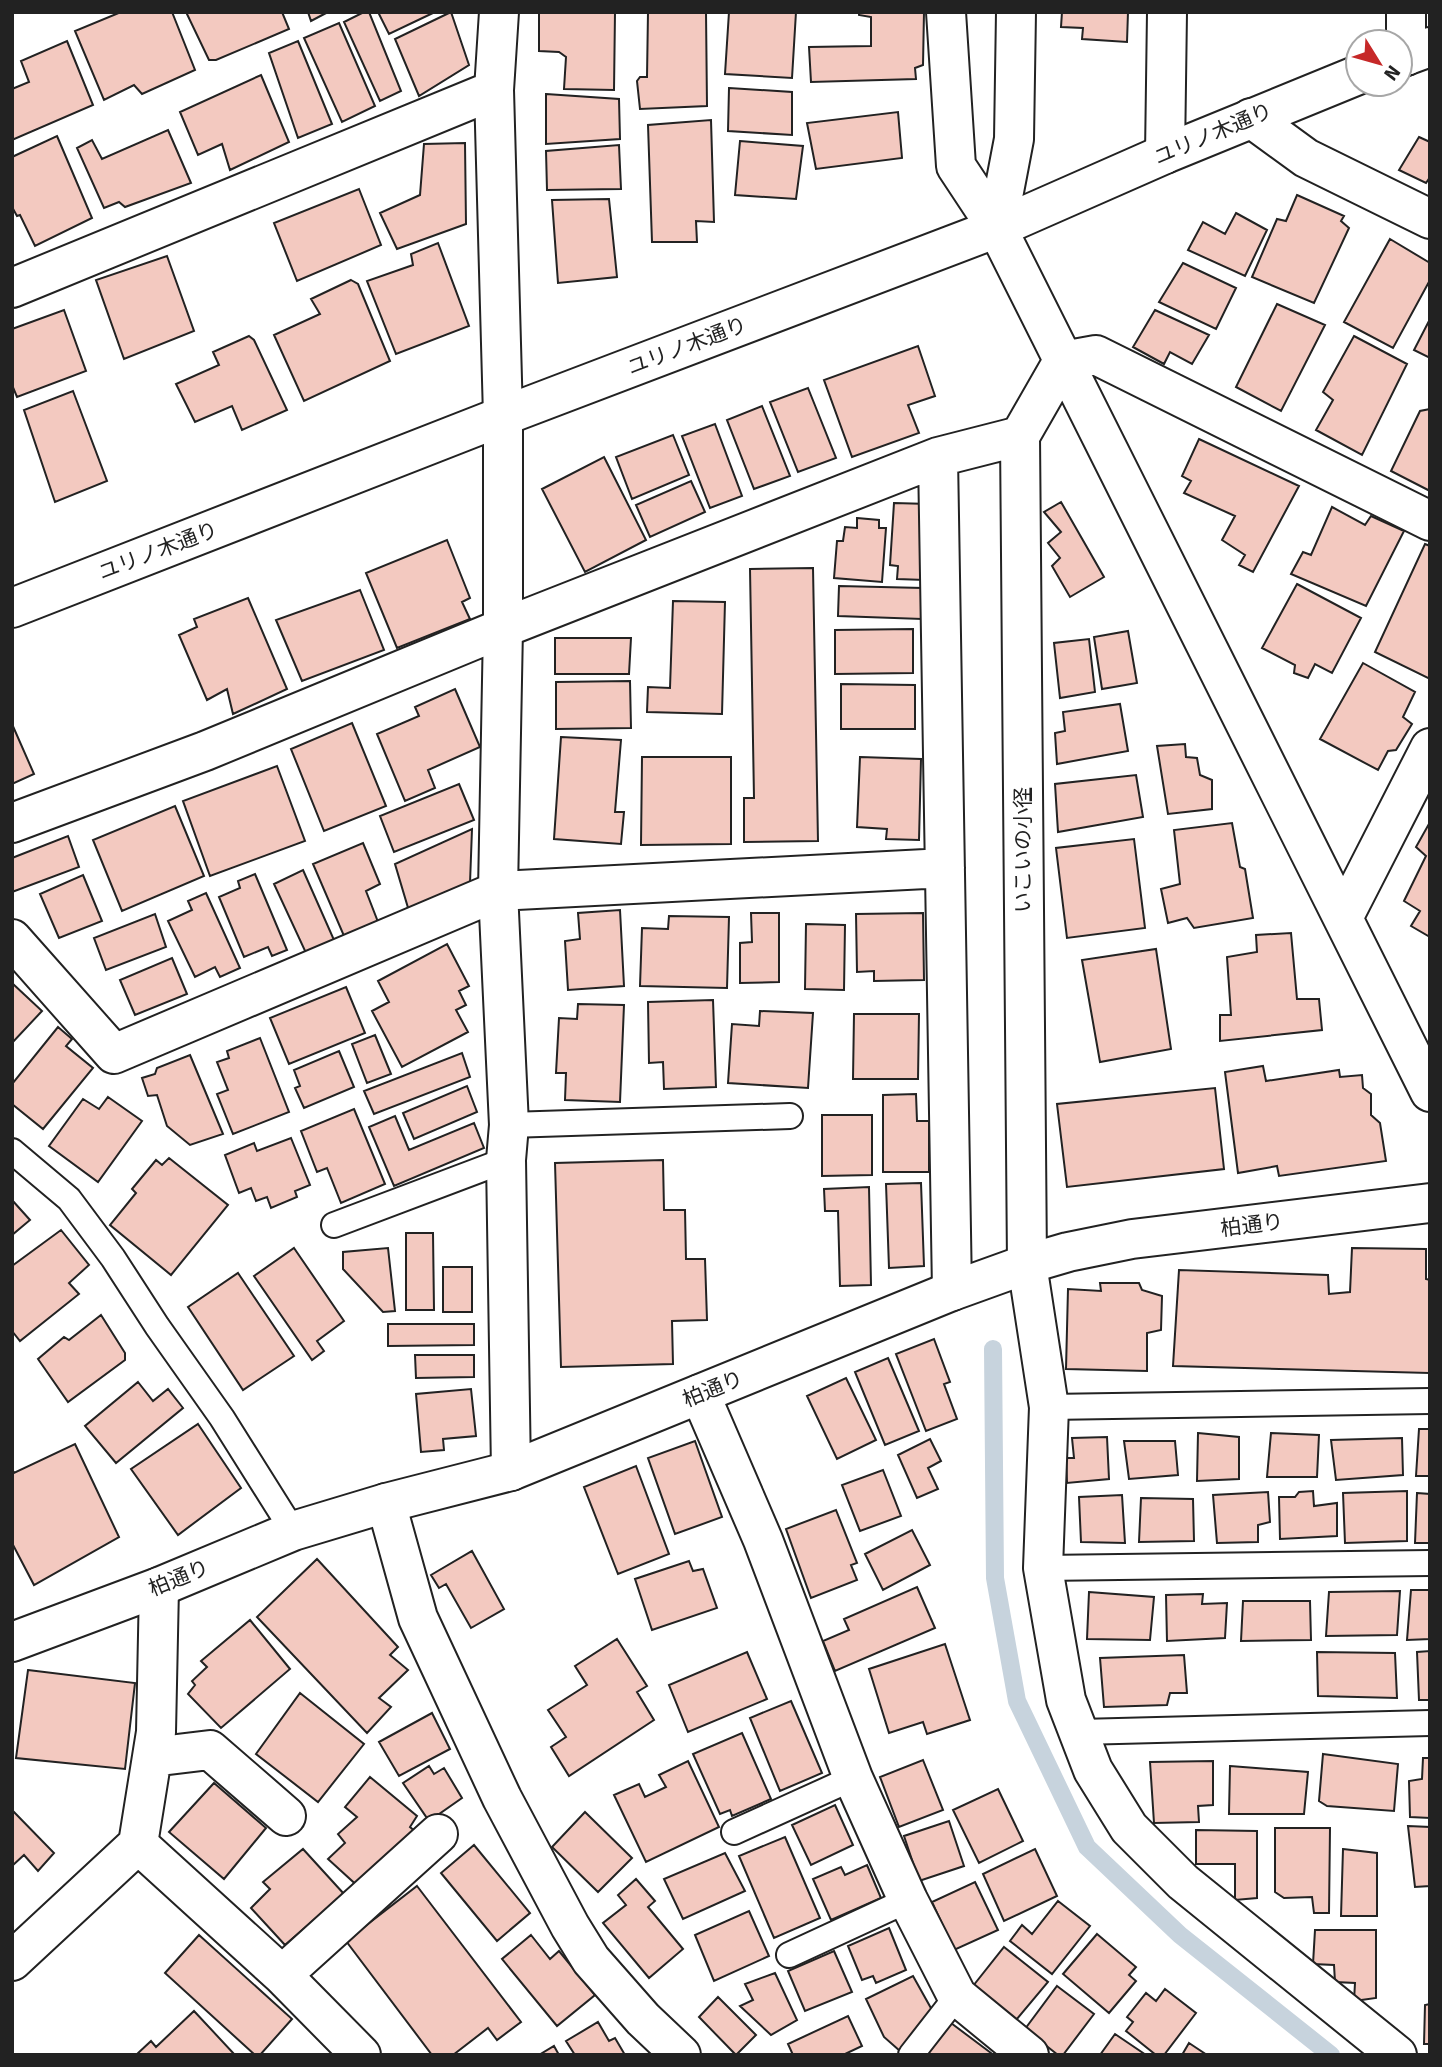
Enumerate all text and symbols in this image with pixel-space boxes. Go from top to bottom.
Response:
north arrow [1344,28,1414,98]
text: N [1378,60,1405,85]
street label: ユリノ木通り [1150,97,1276,171]
street label: ユリノ木通り [624,311,750,381]
street label: ユリノ木通り [95,516,221,586]
street label: いこいの小径 [1010,787,1036,913]
street label: 柏通り [1219,1208,1285,1242]
street label: 柏通り [679,1365,747,1413]
street label: 柏通り [145,1554,213,1602]

